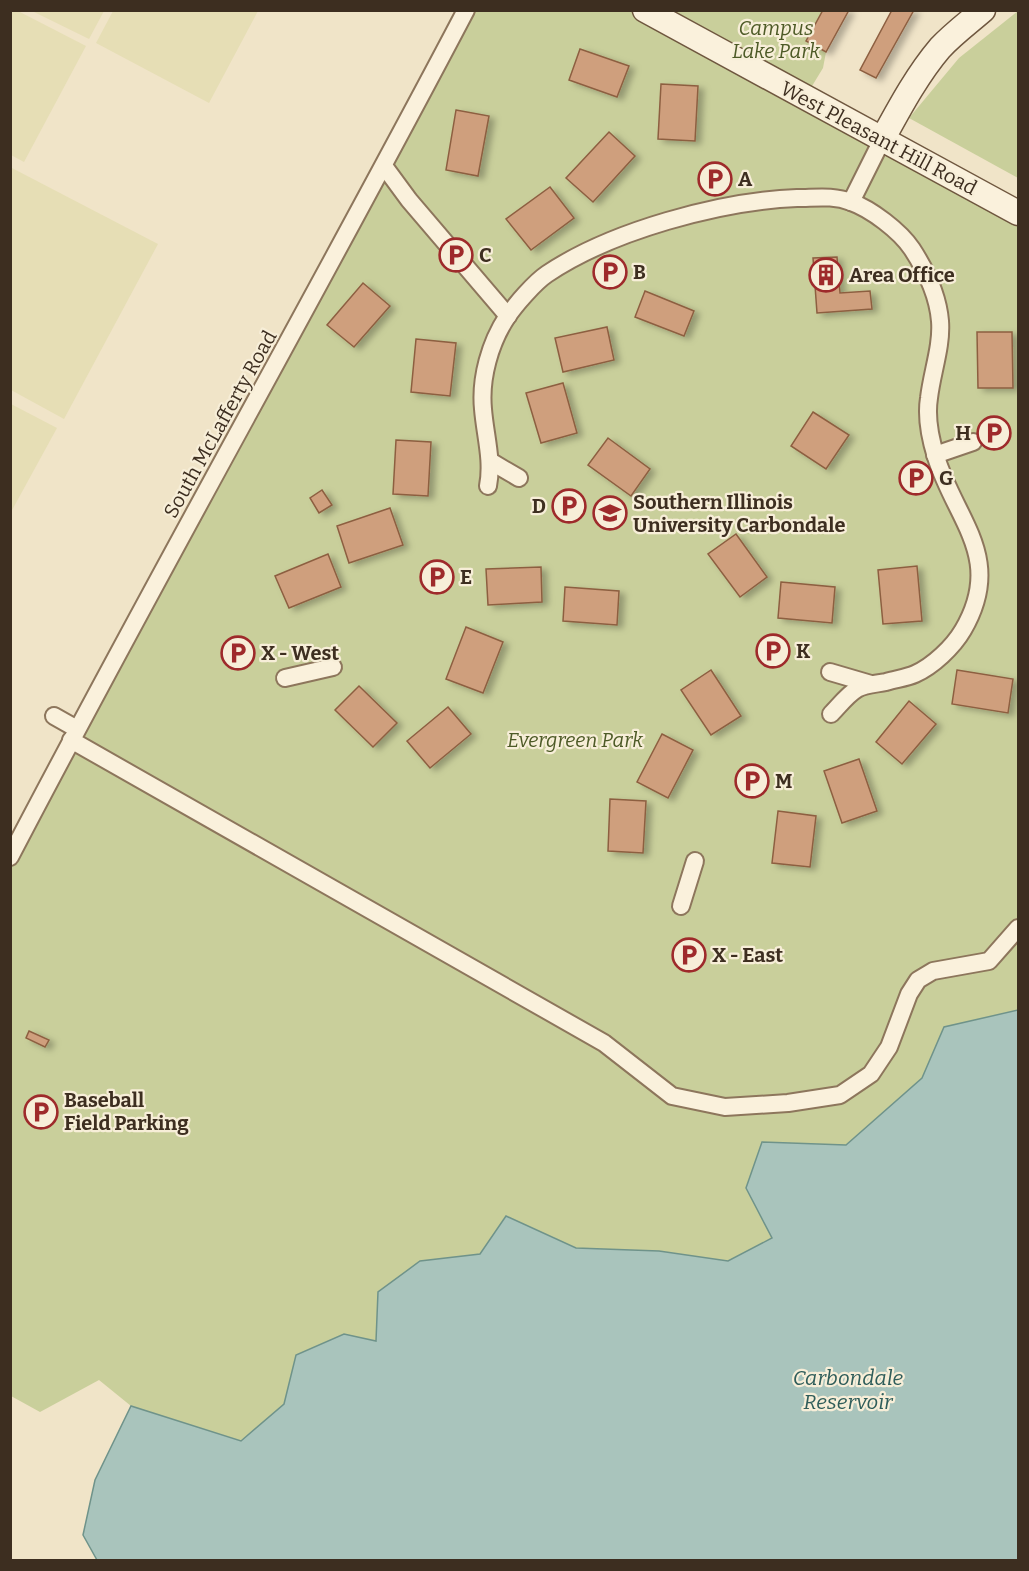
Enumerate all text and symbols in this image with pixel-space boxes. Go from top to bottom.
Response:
park label: Campus Lake Park [732,16,820,63]
street label: West Pleasant Hill Road [777,76,981,200]
parking icon: A [697,161,733,197]
place label: A [738,167,753,191]
parking icon: C [438,237,474,273]
place label: C [479,243,492,267]
parking icon: B [592,254,628,290]
building icon: Area Office [808,257,844,293]
place label: B [633,260,646,284]
place label: Area Office [849,263,955,287]
street label: South McLafferty Road [158,326,282,522]
parking icon: H [976,415,1012,451]
place label: H [955,421,971,445]
parking icon: G [898,460,934,496]
place label: G [939,466,953,490]
parking icon: D [551,488,587,524]
place label: Southern Illinois University Carbondale [633,490,845,537]
place label: D [532,494,546,518]
school or university icon: Southern Illinois University Carbondale [592,495,628,531]
parking icon: E [419,559,455,595]
place label: E [460,565,472,589]
parking icon: K [755,633,791,669]
parking icon: X - West [220,635,256,671]
place label: K [796,639,811,663]
place label: X - West [261,641,339,665]
park label: Evergreen Park [507,728,643,752]
parking icon: M [734,763,770,799]
place label: M [775,769,792,793]
parking icon: X - East [671,937,707,973]
place label: X - East [712,943,783,967]
place label: Baseball Field Parking [64,1088,189,1135]
parking icon: Baseball Field Parking [23,1094,59,1130]
water label: Carbondale Reservoir [793,1365,904,1415]

